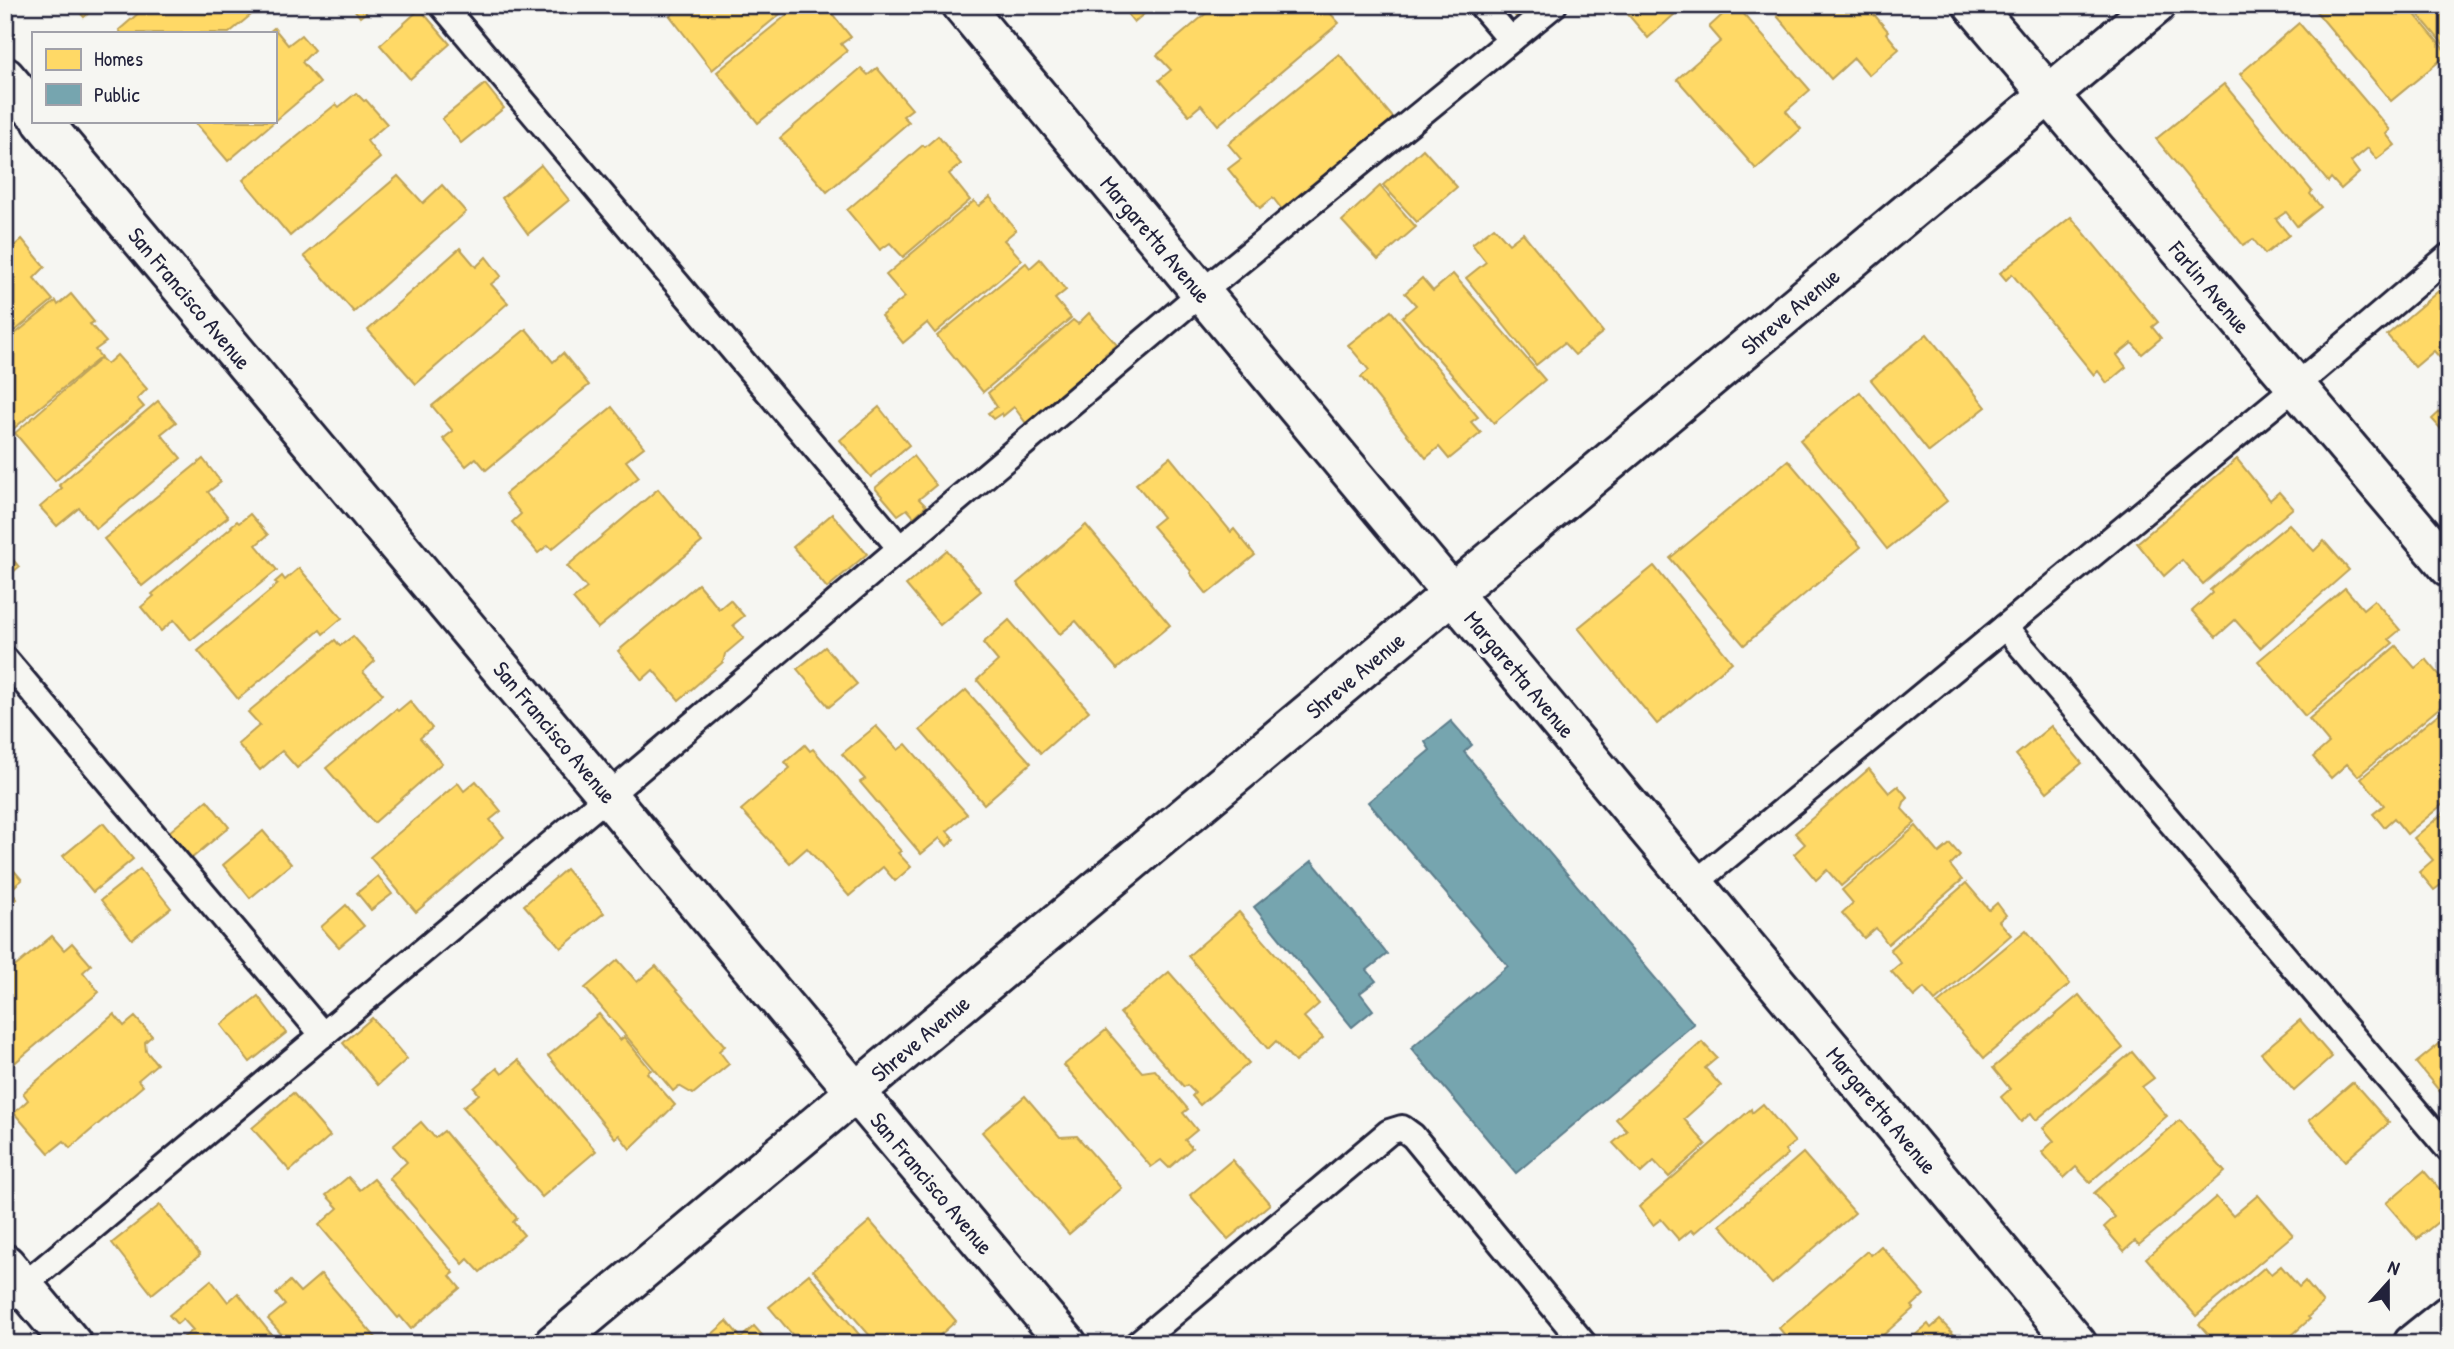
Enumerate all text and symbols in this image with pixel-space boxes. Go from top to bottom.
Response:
legend [32,32,276,122]
text: Homes [94,44,143,73]
text: Public [94,80,140,109]
street label: Margaretta Avenue [1094,169,1218,309]
street label: San Francisco Avenue [121,220,259,376]
street label: Farlin Avenue [2162,233,2258,340]
street label: Shreve Avenue [1734,260,1846,362]
street label: Margaretta Avenue [1458,604,1582,744]
street label: Shreve Avenue [1299,624,1411,726]
street label: San Francisco Avenue [486,654,624,810]
street label: Shreve Avenue [864,987,976,1089]
street label: Margaretta Avenue [1820,1040,1944,1180]
street label: San Francisco Avenue [863,1105,1001,1261]
north arrow [2352,1248,2422,1318]
text: N [2385,1253,2403,1281]

